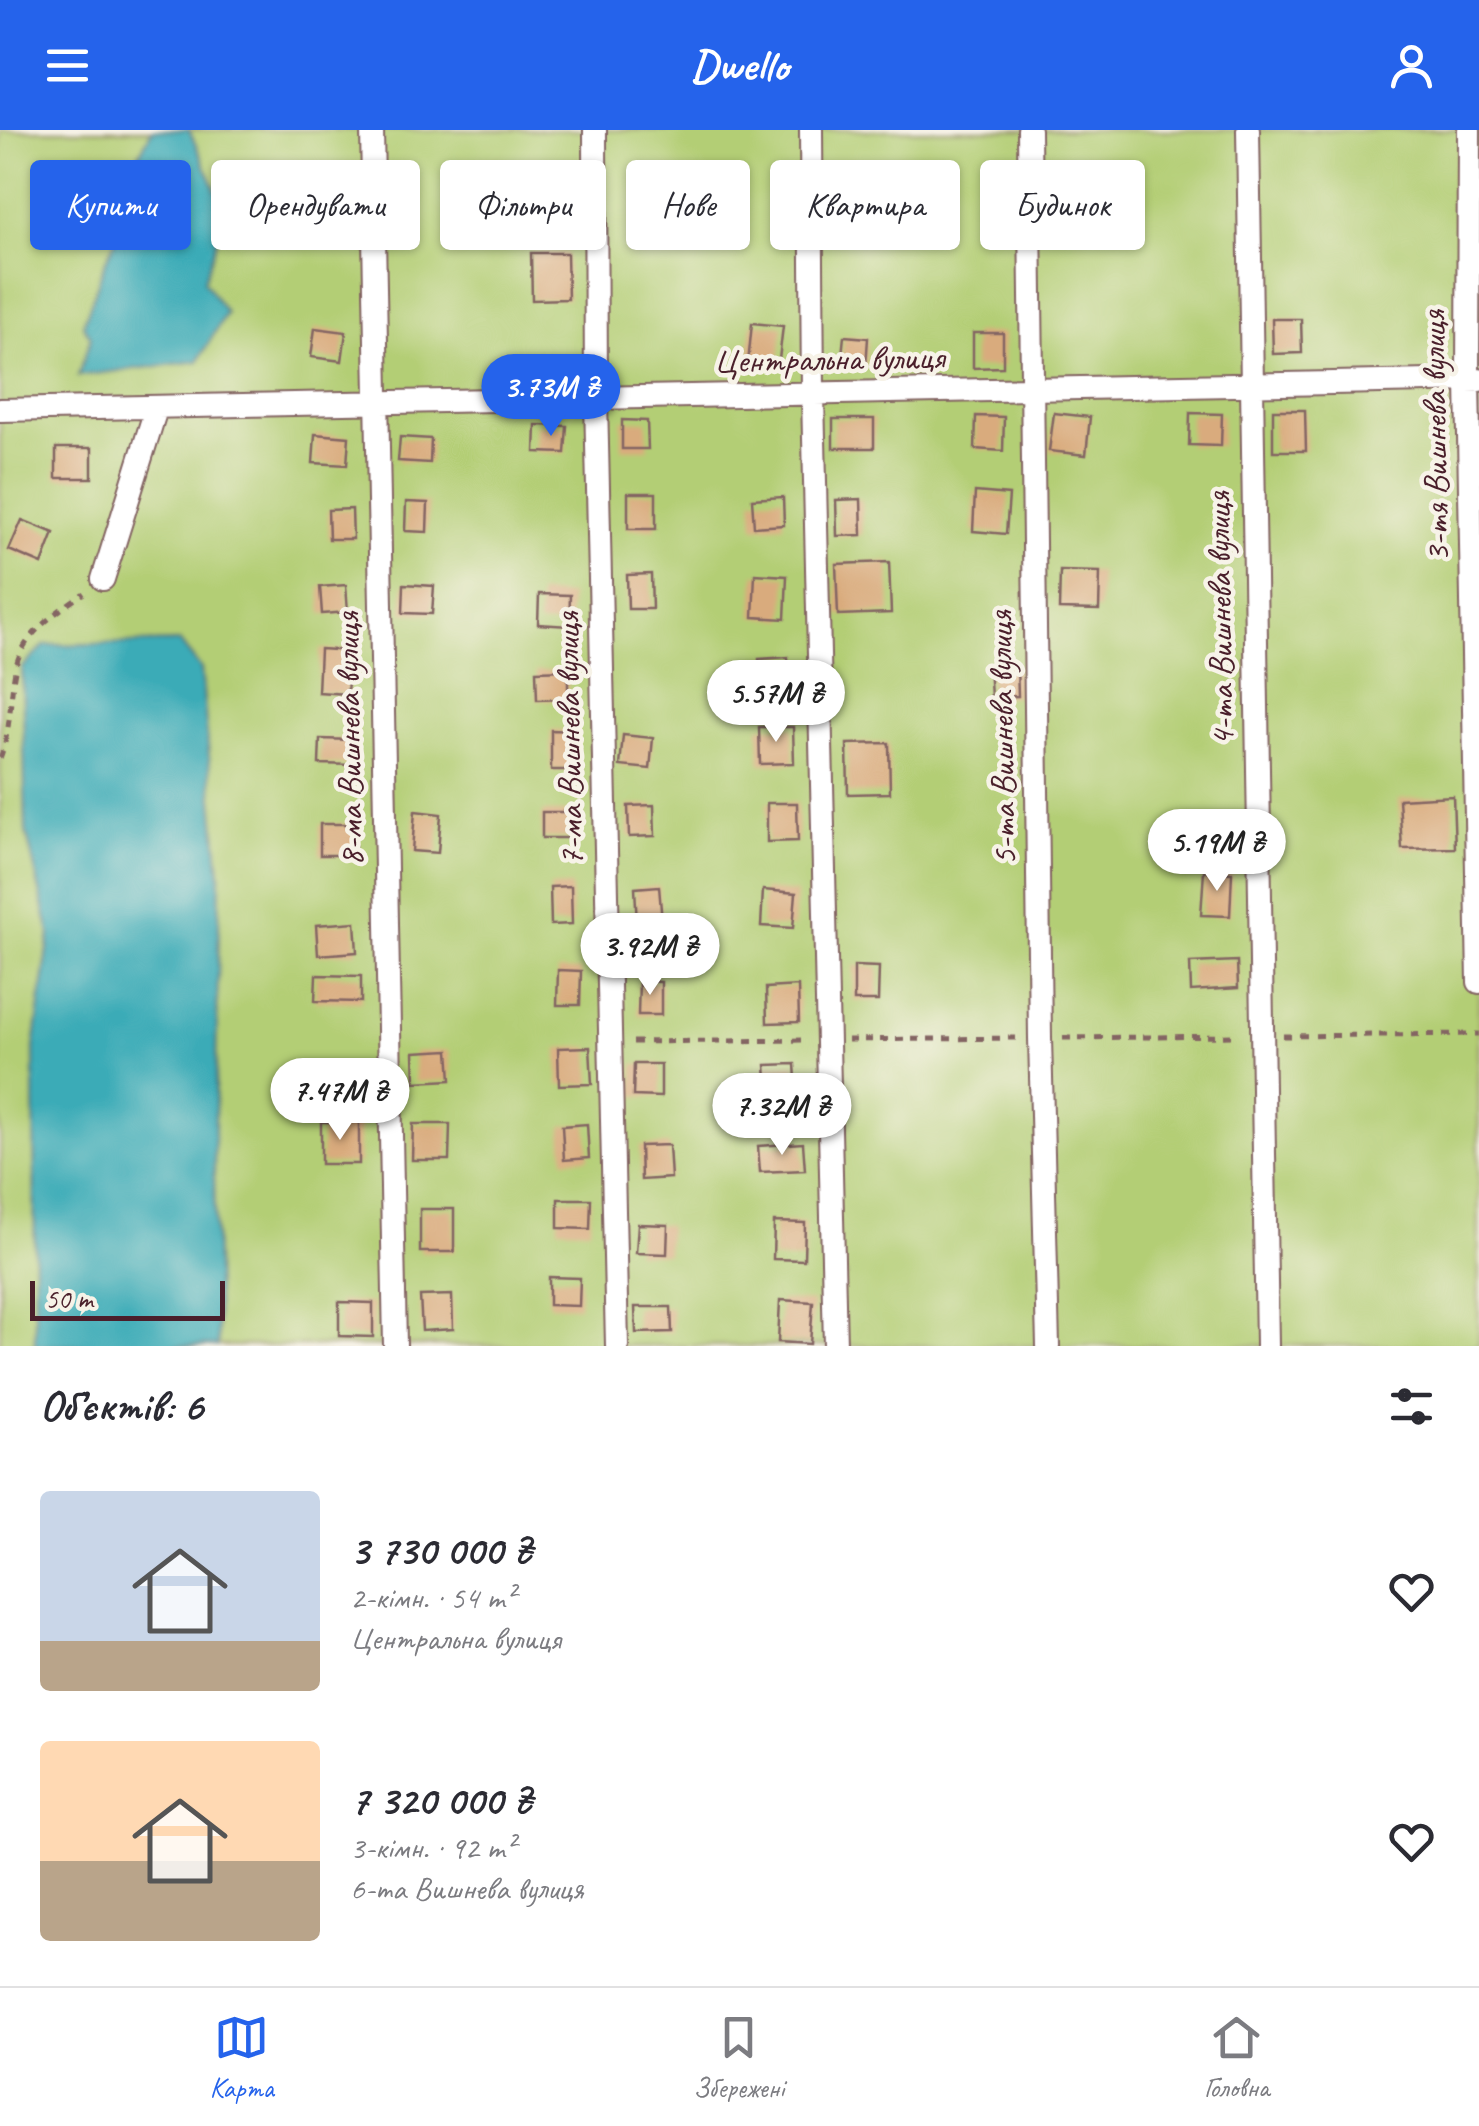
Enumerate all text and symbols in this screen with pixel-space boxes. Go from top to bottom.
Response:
text: Dwello [691,37,788,94]
icon: menu [40,38,95,93]
icon: person [1384,38,1439,93]
chip: Купити [30,160,191,250]
chip: Орендувати [211,160,420,250]
chip: Фільтри [440,160,606,250]
chip: Нове [626,160,750,250]
chip: Квартира [770,160,960,250]
chip: Будинок [980,160,1145,250]
street label: 3-тя Вишнева вулиця [1410,308,1460,562]
street label: Центральна вулиця [713,334,948,384]
pin: 3.73M ₴ [459,354,643,439]
text: 3.73M ₴ [503,366,599,407]
street label: 4-та Вишнева вулиця [1195,490,1245,747]
street label: 5-та Вишнева вулиця [977,609,1027,866]
street label: 8-ма Вишнева вулиця [324,610,374,867]
street label: 7-ма Вишнева вулиця [544,610,594,867]
pin: 5.57M ₴ [684,660,868,745]
text: 5.57M ₴ [729,672,823,713]
pin: 5.19M ₴ [1125,809,1309,894]
text: 5.19M ₴ [1170,821,1264,862]
pin: 3.92M ₴ [558,913,742,998]
text: 3.92M ₴ [603,925,697,966]
pin: 7.47M ₴ [248,1058,432,1143]
text: 7.47M ₴ [292,1070,388,1111]
pin: 7.32M ₴ [690,1073,874,1158]
text: 7.32M ₴ [734,1085,830,1126]
scale bar [30,1276,225,1320]
text: 50 m [45,1281,93,1316]
icon: filters [1384,1379,1439,1434]
text: Об’єктів: 6 [40,1380,203,1433]
text: 3 730 000 ₴ [350,1524,532,1577]
icon: home [120,1531,240,1651]
icon: heart [1384,1564,1439,1619]
text: 2-кімн. · 54 m² [350,1577,515,1618]
text: Центральна вулиця [350,1618,561,1659]
text: 7 320 000 ₴ [350,1774,532,1827]
icon: home [120,1781,240,1901]
icon: heart [1384,1814,1439,1869]
text: 3-кімн. · 92 m² [350,1827,515,1868]
text: 6-та Вишнева вулиця [350,1868,583,1909]
tab: Карта [210,2010,274,2105]
tab: Збережені [693,2010,784,2105]
tab: Головна [1204,2010,1269,2105]

